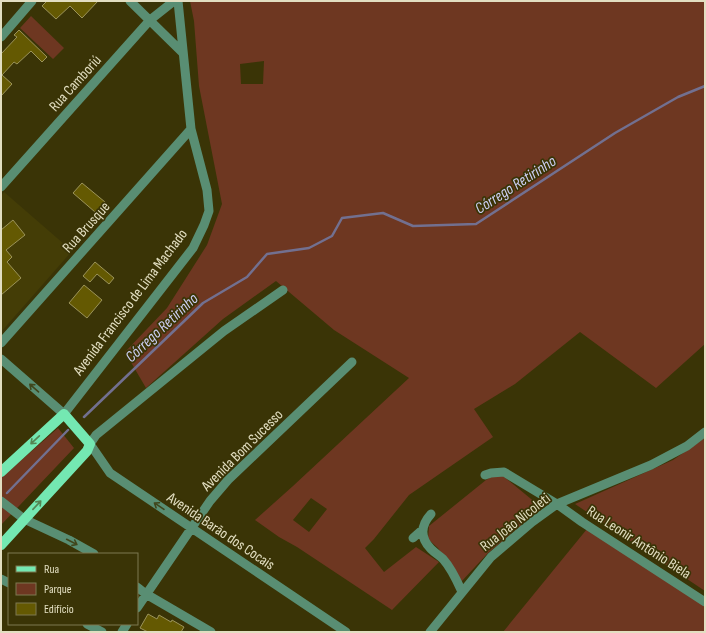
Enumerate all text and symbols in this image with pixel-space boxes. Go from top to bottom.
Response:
street label: Rua Camboriú [45,51,106,116]
water label: Córrego Retirinho [472,152,560,218]
street label: Rua Brusque [58,198,114,257]
street label: Avenida Francisco de Lima Machado [69,225,192,380]
water label: Córrego Retirinho [122,289,203,367]
one-way arrow [30,384,40,393]
street label: Avenida Bom Sucesso [197,405,287,496]
one-way arrow [30,436,40,445]
street label: Avenida Barão dos Cocais [162,488,278,574]
street label: Rua João Nicoleti [476,489,554,556]
one-way arrow [32,501,41,511]
one-way arrow [154,502,165,510]
street label: Rua Leonir Antônio Biela [583,502,695,583]
one-way arrow [66,539,78,546]
legend [8,553,138,625]
text: Rua [44,562,60,577]
text: Parque [44,582,72,597]
text: Edifício [44,602,74,617]

